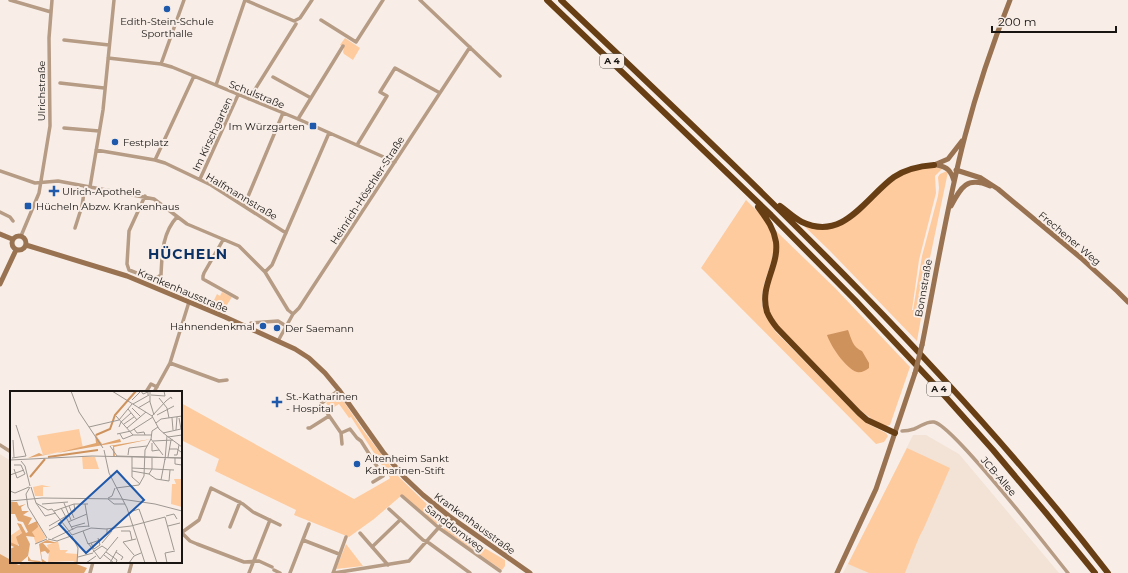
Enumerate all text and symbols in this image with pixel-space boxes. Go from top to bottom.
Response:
marker: Edith-Stein-Schule Sporthalle [162,4,172,14]
scale bar [992,8,1116,34]
text: 200 m [998,14,1037,29]
place label: Edith-Stein-Schule Sporthalle [120,15,214,40]
road number: A 4 [600,54,624,68]
street label: Ulrichstraße [35,61,48,121]
street label: Schulstraße [227,77,287,112]
street label: Im Kirschgarten [189,95,235,174]
place label: Im Würzgarten [229,120,305,133]
marker: Im Würzgarten [308,121,318,131]
street label: Heinrich-Höschler-Straße [327,134,407,247]
place label: Festplatz [123,136,169,149]
marker: Festplatz [110,137,120,147]
street label: Halfmannstraße [204,170,280,223]
place label: Ulrich-Apothele [62,185,141,198]
marker: Ulrich-Apothele [49,186,59,196]
place label: Hücheln Abzw. Krankenhaus [36,200,180,213]
marker: Hücheln Abzw. Krankenhaus [23,201,33,211]
street label: Frechener Weg [1036,209,1103,268]
district label: HÜCHELN [148,245,228,263]
street label: Bonnstraße [912,258,935,318]
street label: Krankenhausstraße [135,265,230,315]
place label: Hahnendenkmal [170,320,255,333]
marker: Hahnendenkmal [258,321,268,331]
place label: Der Saemann [285,322,354,335]
marker: Der Saemann [272,323,282,333]
road number: A 4 [927,382,951,396]
place label: St.-Katharinen - Hospital [286,390,358,415]
inset map [10,391,182,563]
marker: St.-Katharinen - Hospital [271,396,283,408]
place label: Altenheim Sankt Katharinen-Stift [365,452,449,477]
street label: JCB-Allee [977,453,1019,499]
marker: Altenheim Sankt Katharinen-Stift [352,459,362,469]
street label: Krankenhausstraße [432,490,518,557]
street label: Sanddornweg [423,502,487,555]

